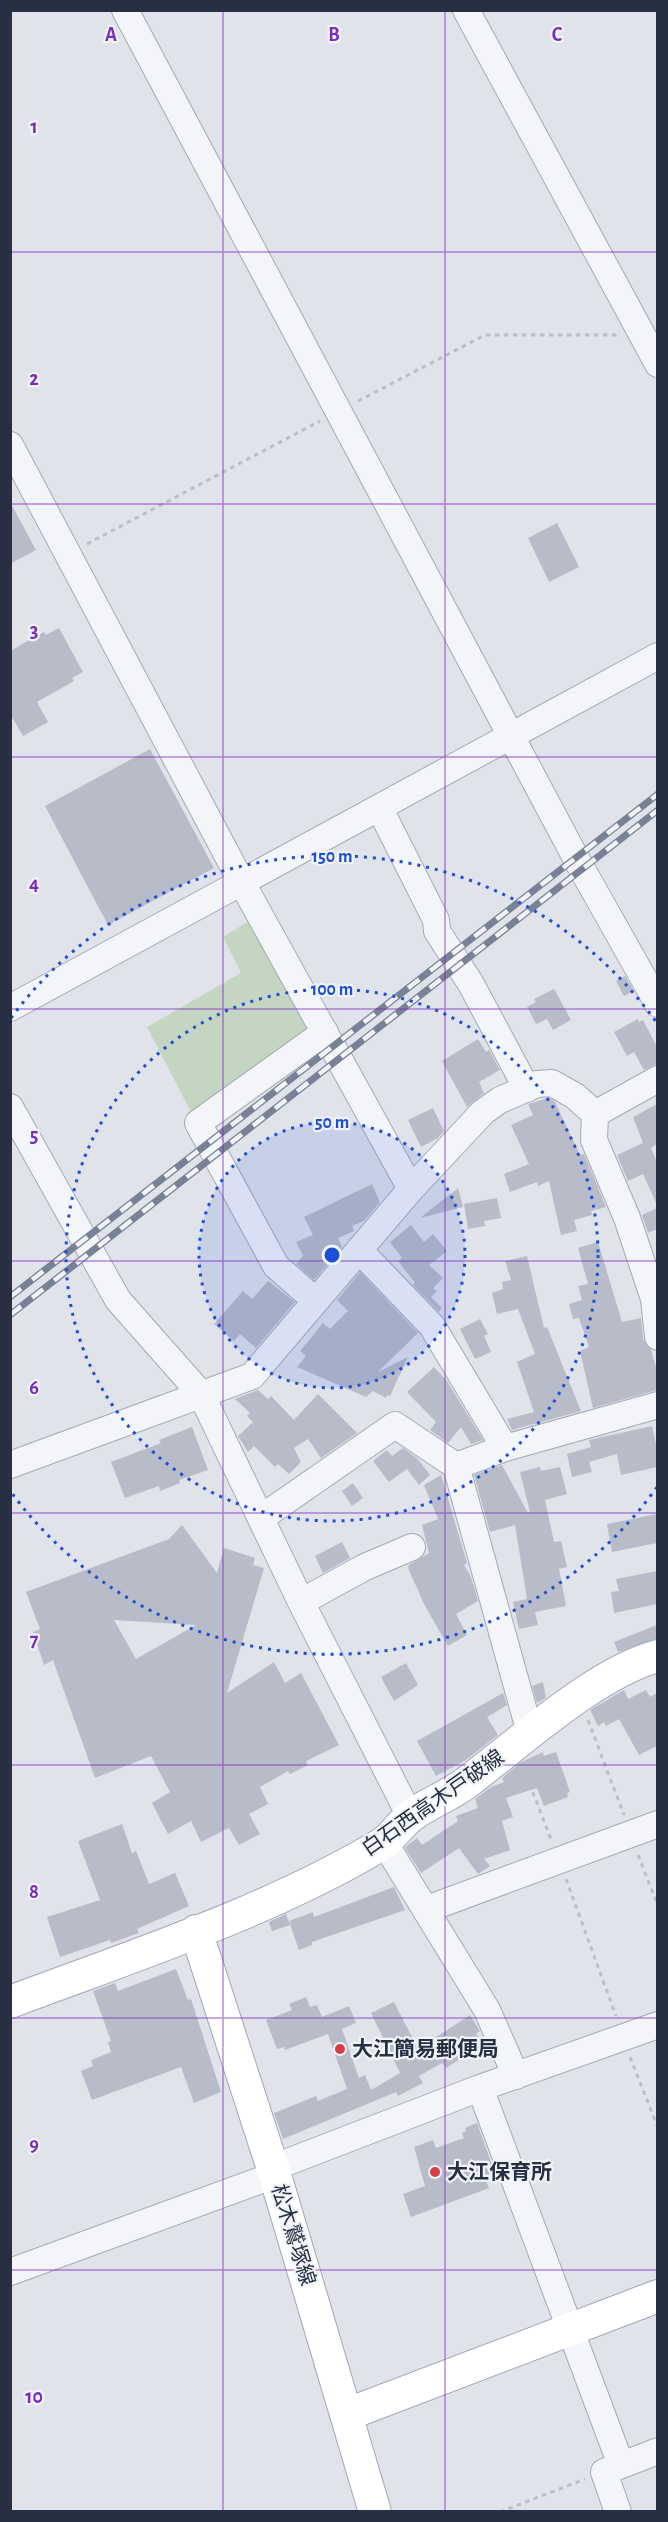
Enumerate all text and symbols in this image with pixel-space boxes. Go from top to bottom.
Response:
text: A [105,25,117,45]
text: B [328,25,340,45]
text: C [552,25,563,45]
text: 1 [30,117,38,137]
text: 2 [29,369,39,389]
text: 3 [30,621,38,641]
text: 150 m [312,848,352,866]
text: 4 [29,874,39,894]
text: 100 m [311,981,353,999]
text: 50 m [315,1114,349,1132]
text: 5 [30,1126,38,1146]
centre of rings [322,1245,342,1265]
text: 6 [29,1378,39,1398]
text: 7 [30,1630,39,1650]
street label: 白石西高木戸破線 [358,1745,508,1860]
text: 8 [29,1882,39,1902]
place label: 大江簡易郵便局 [352,2038,499,2060]
marker: 大江簡易郵便局 [333,2042,347,2056]
text: 9 [29,2135,39,2155]
place label: 大江保育所 [447,2161,552,2183]
marker: 大江保育所 [428,2165,442,2179]
street label: 松木鷲塚線 [268,2181,319,2288]
text: 10 [25,2387,43,2407]

